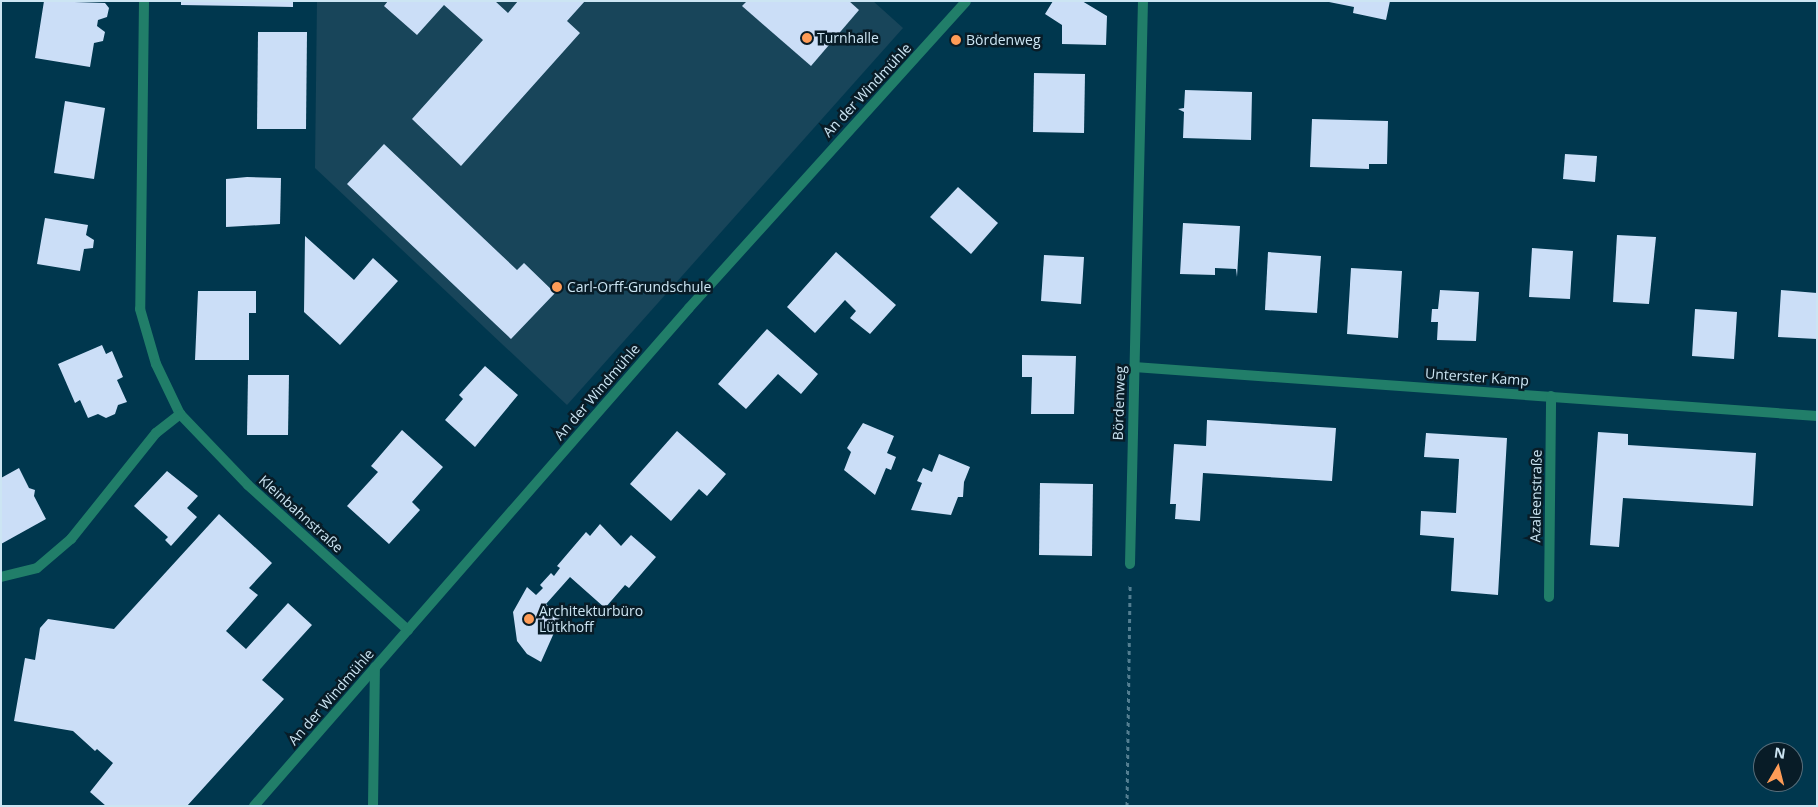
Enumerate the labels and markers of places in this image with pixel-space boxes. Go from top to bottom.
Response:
place label: Turnhalle [817,30,879,46]
marker: Turnhalle [801,32,813,44]
place label: Bördenweg [966,32,1041,48]
marker: Bördenweg [950,34,962,46]
place label: Carl-Orff-Grundschule [567,279,711,295]
marker: Carl-Orff-Grundschule [551,281,563,293]
place label: Architekturbüro Lütkhoff [539,603,643,636]
marker: Architekturbüro Lütkhoff [523,613,535,625]

